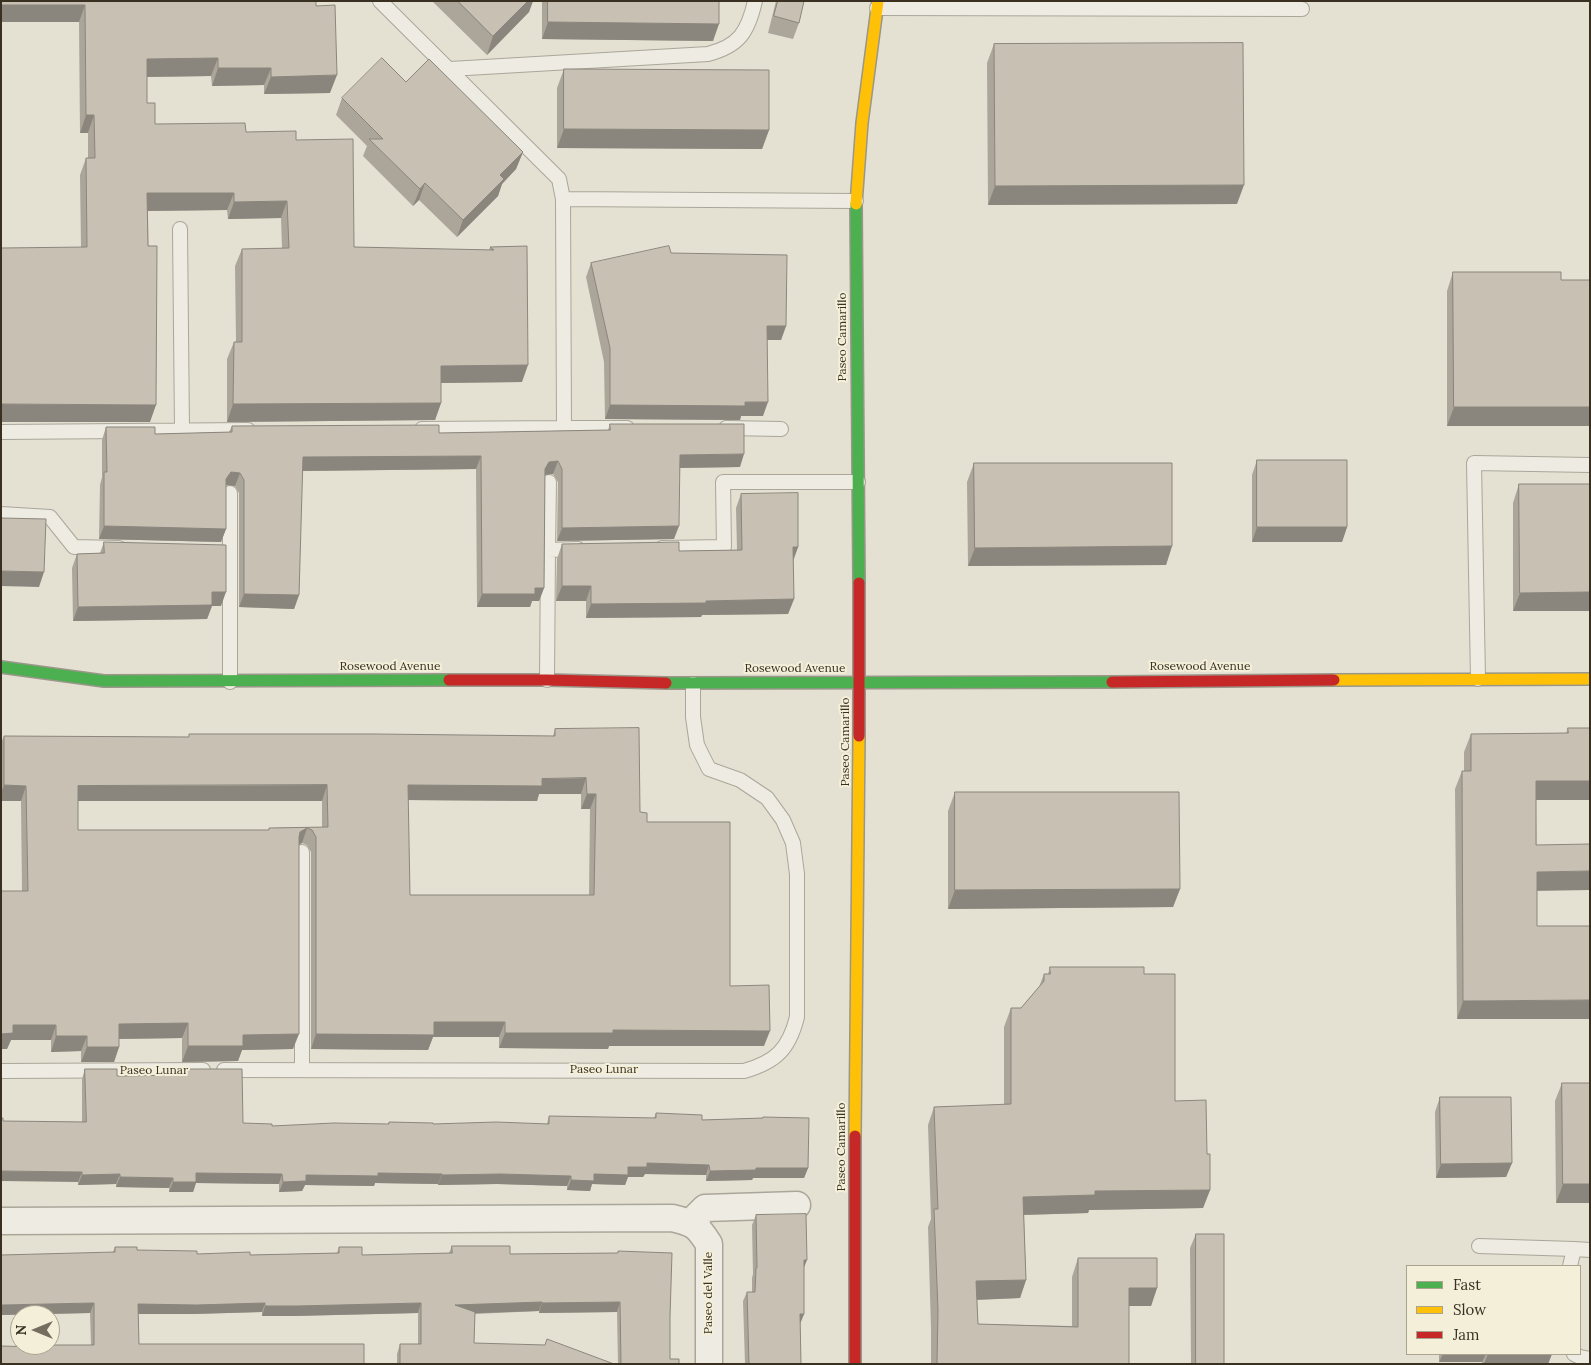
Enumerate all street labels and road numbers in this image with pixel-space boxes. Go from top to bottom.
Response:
street label: Paseo Camarillo [836,292,850,382]
street label: Rosewood Avenue [339,660,441,674]
street label: Rosewood Avenue [1149,660,1251,674]
street label: Rosewood Avenue [744,662,846,676]
street label: Paseo Camarillo [839,697,853,787]
street label: Paseo Lunar [570,1063,638,1077]
street label: Paseo Lunar [120,1064,188,1078]
street label: Paseo Camarillo [835,1102,849,1192]
street label: Paseo del Valle [702,1252,716,1334]

